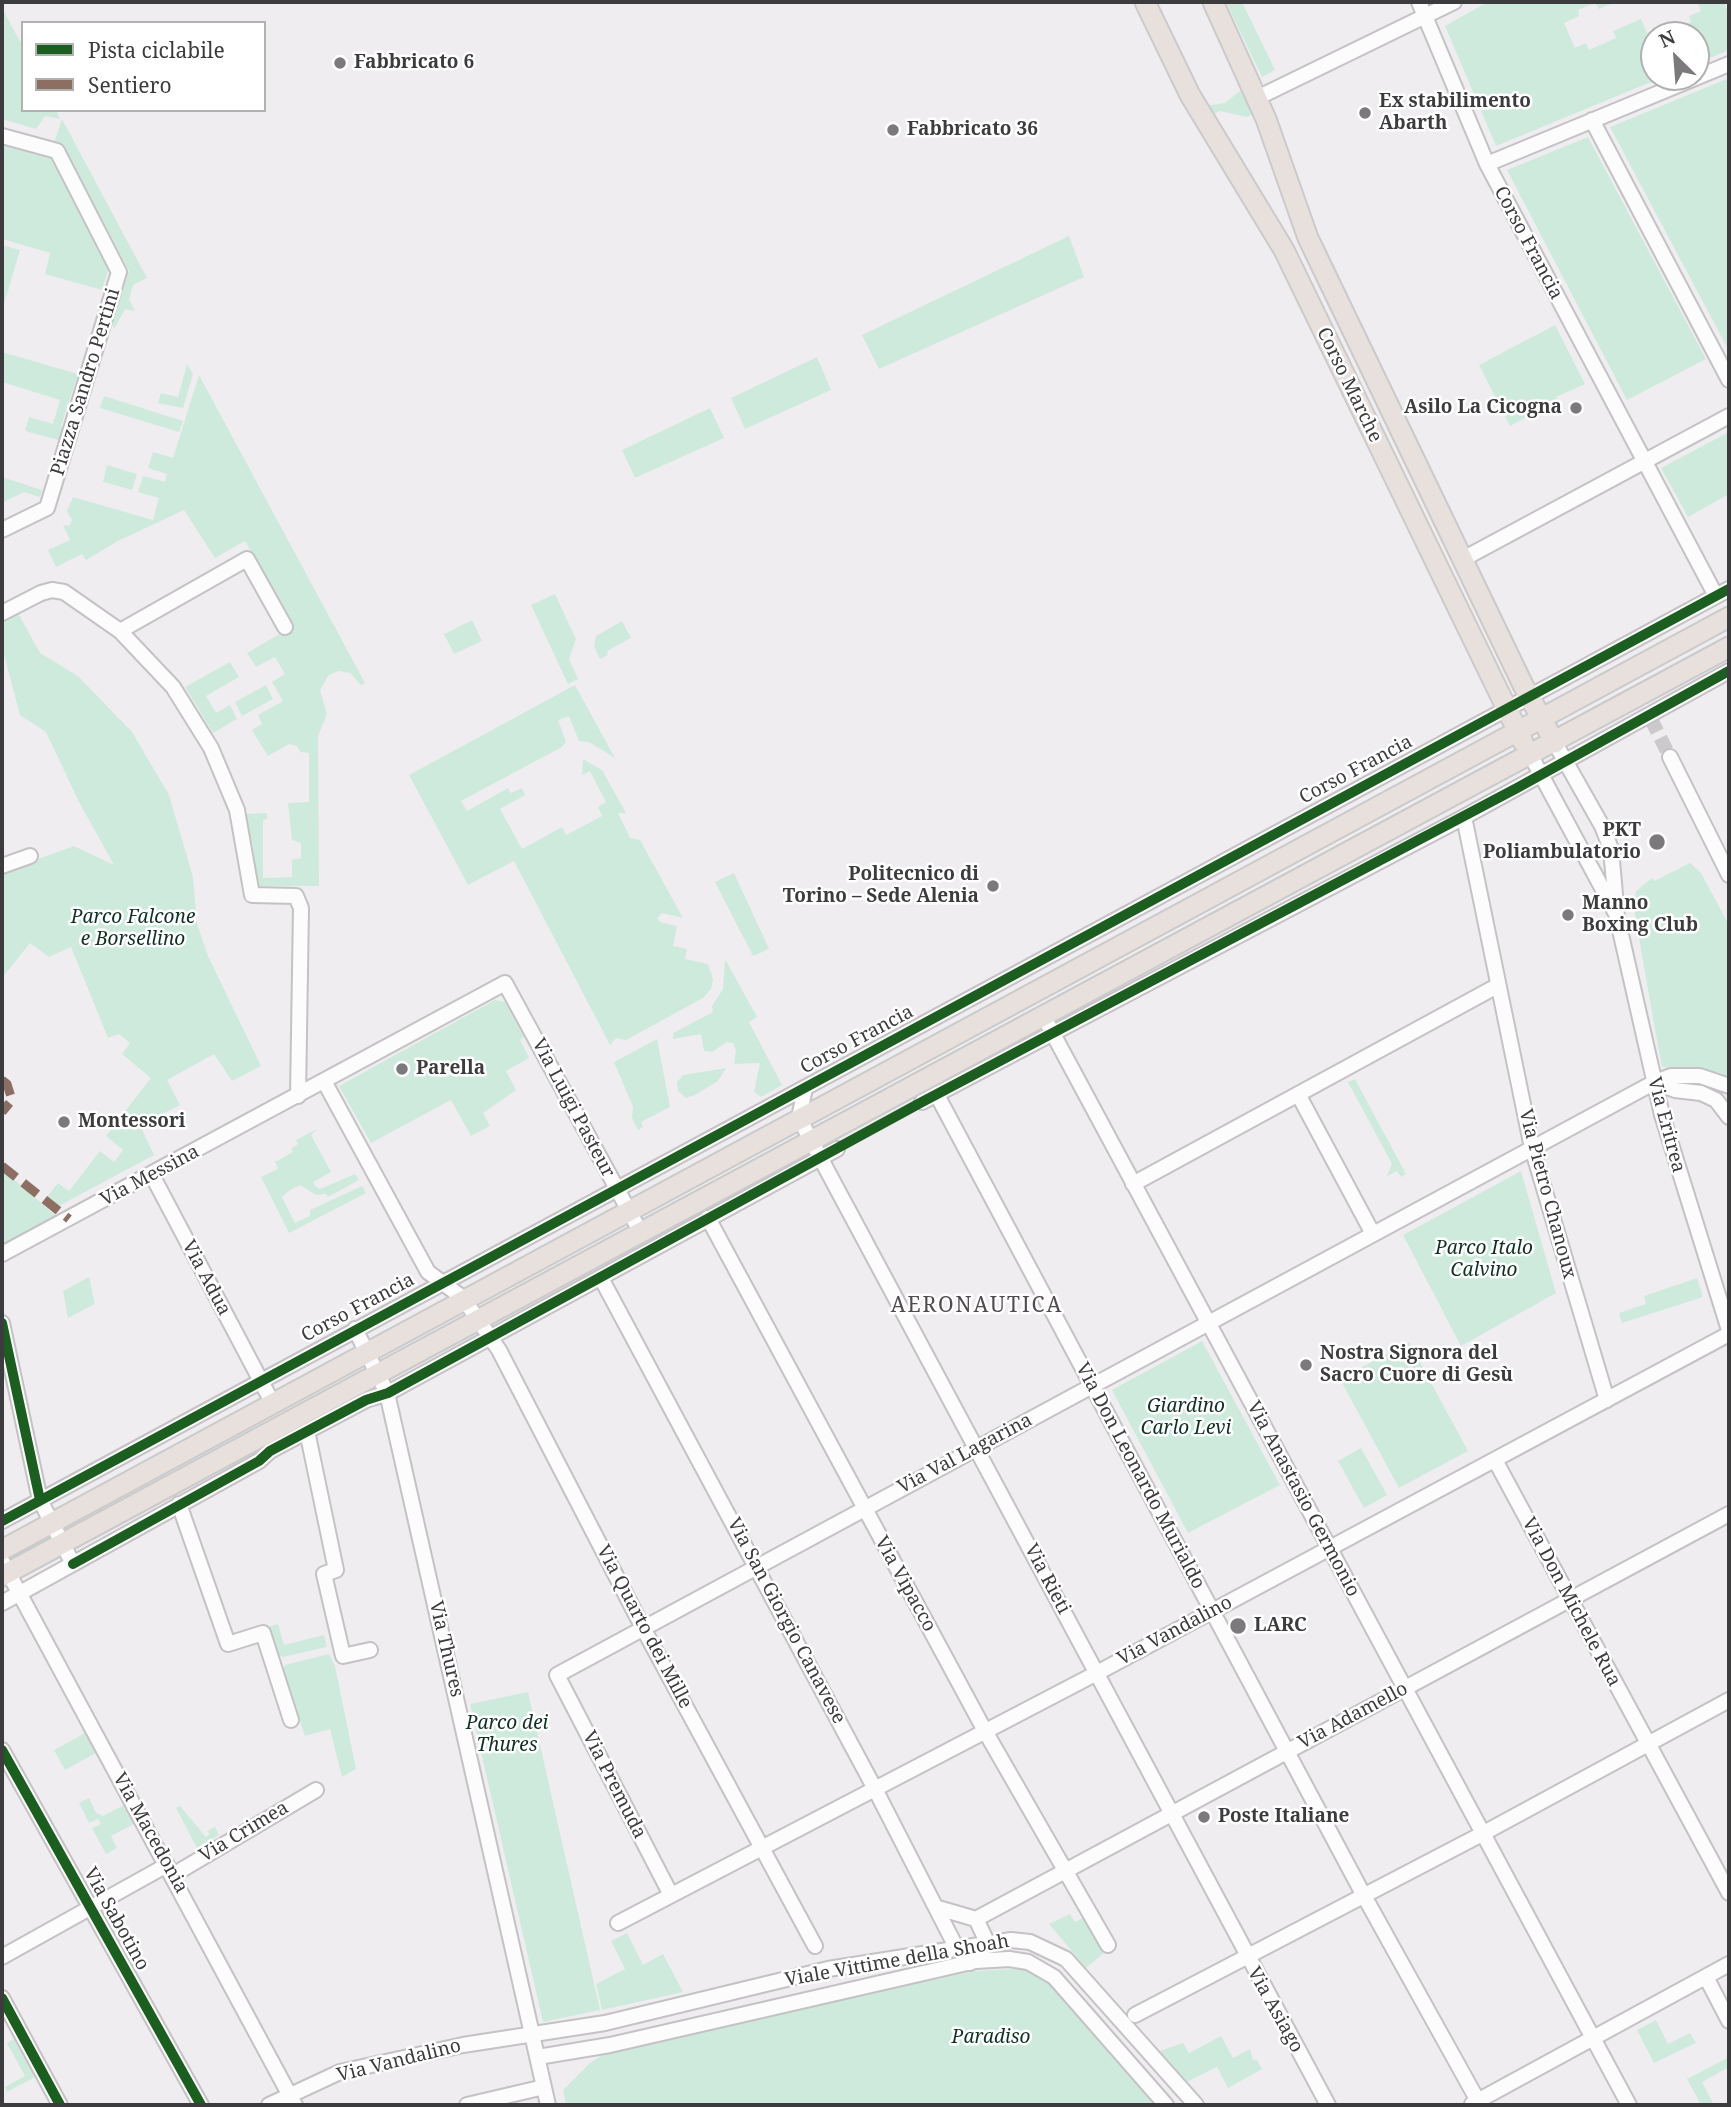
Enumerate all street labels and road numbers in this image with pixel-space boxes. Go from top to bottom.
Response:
street label: Corso Francia [1489,183,1567,303]
street label: Piazza Sandro Pertini [47,286,125,478]
street label: Corso Marche [1311,324,1387,446]
street label: Corso Francia [1296,731,1416,809]
street label: Corso Francia [797,1001,917,1079]
street label: Via Luigi Pasteur [527,1034,619,1182]
street label: Via Eritrea [1642,1075,1690,1175]
street label: Via Pietro Chanoux [1513,1107,1581,1281]
street label: Via Messina [97,1140,203,1212]
street label: Via Adua [177,1236,235,1320]
street label: Corso Francia [298,1269,418,1347]
street label: Via Don Leonardo Murialdo [1071,1359,1209,1593]
street label: Via Anastasio Germonio [1242,1397,1364,1601]
street label: Via Val Lagarina [894,1409,1036,1499]
street label: Via San Giorgio Canavese [722,1514,850,1728]
street label: Via Don Michele Rua [1517,1514,1625,1690]
street label: Via Vipacco [869,1532,941,1636]
street label: Via Rieti [1019,1540,1075,1618]
street label: Via Quarto dei Mille [591,1541,697,1713]
street label: Via Vandalino [1114,1591,1236,1671]
street label: Via Thures [424,1599,468,1699]
street label: Via Adamello [1294,1678,1412,1754]
street label: Via Premuda [577,1727,651,1843]
street label: Via Macedonia [107,1769,193,1897]
street label: Via Crimea [195,1796,293,1868]
street label: Via Sabotino [78,1864,154,1974]
street label: Viale Vittime della Shoah [783,1930,1011,1992]
street label: Via Asiago [1242,1963,1308,2057]
street label: Via Vandalino [335,2035,463,2087]

